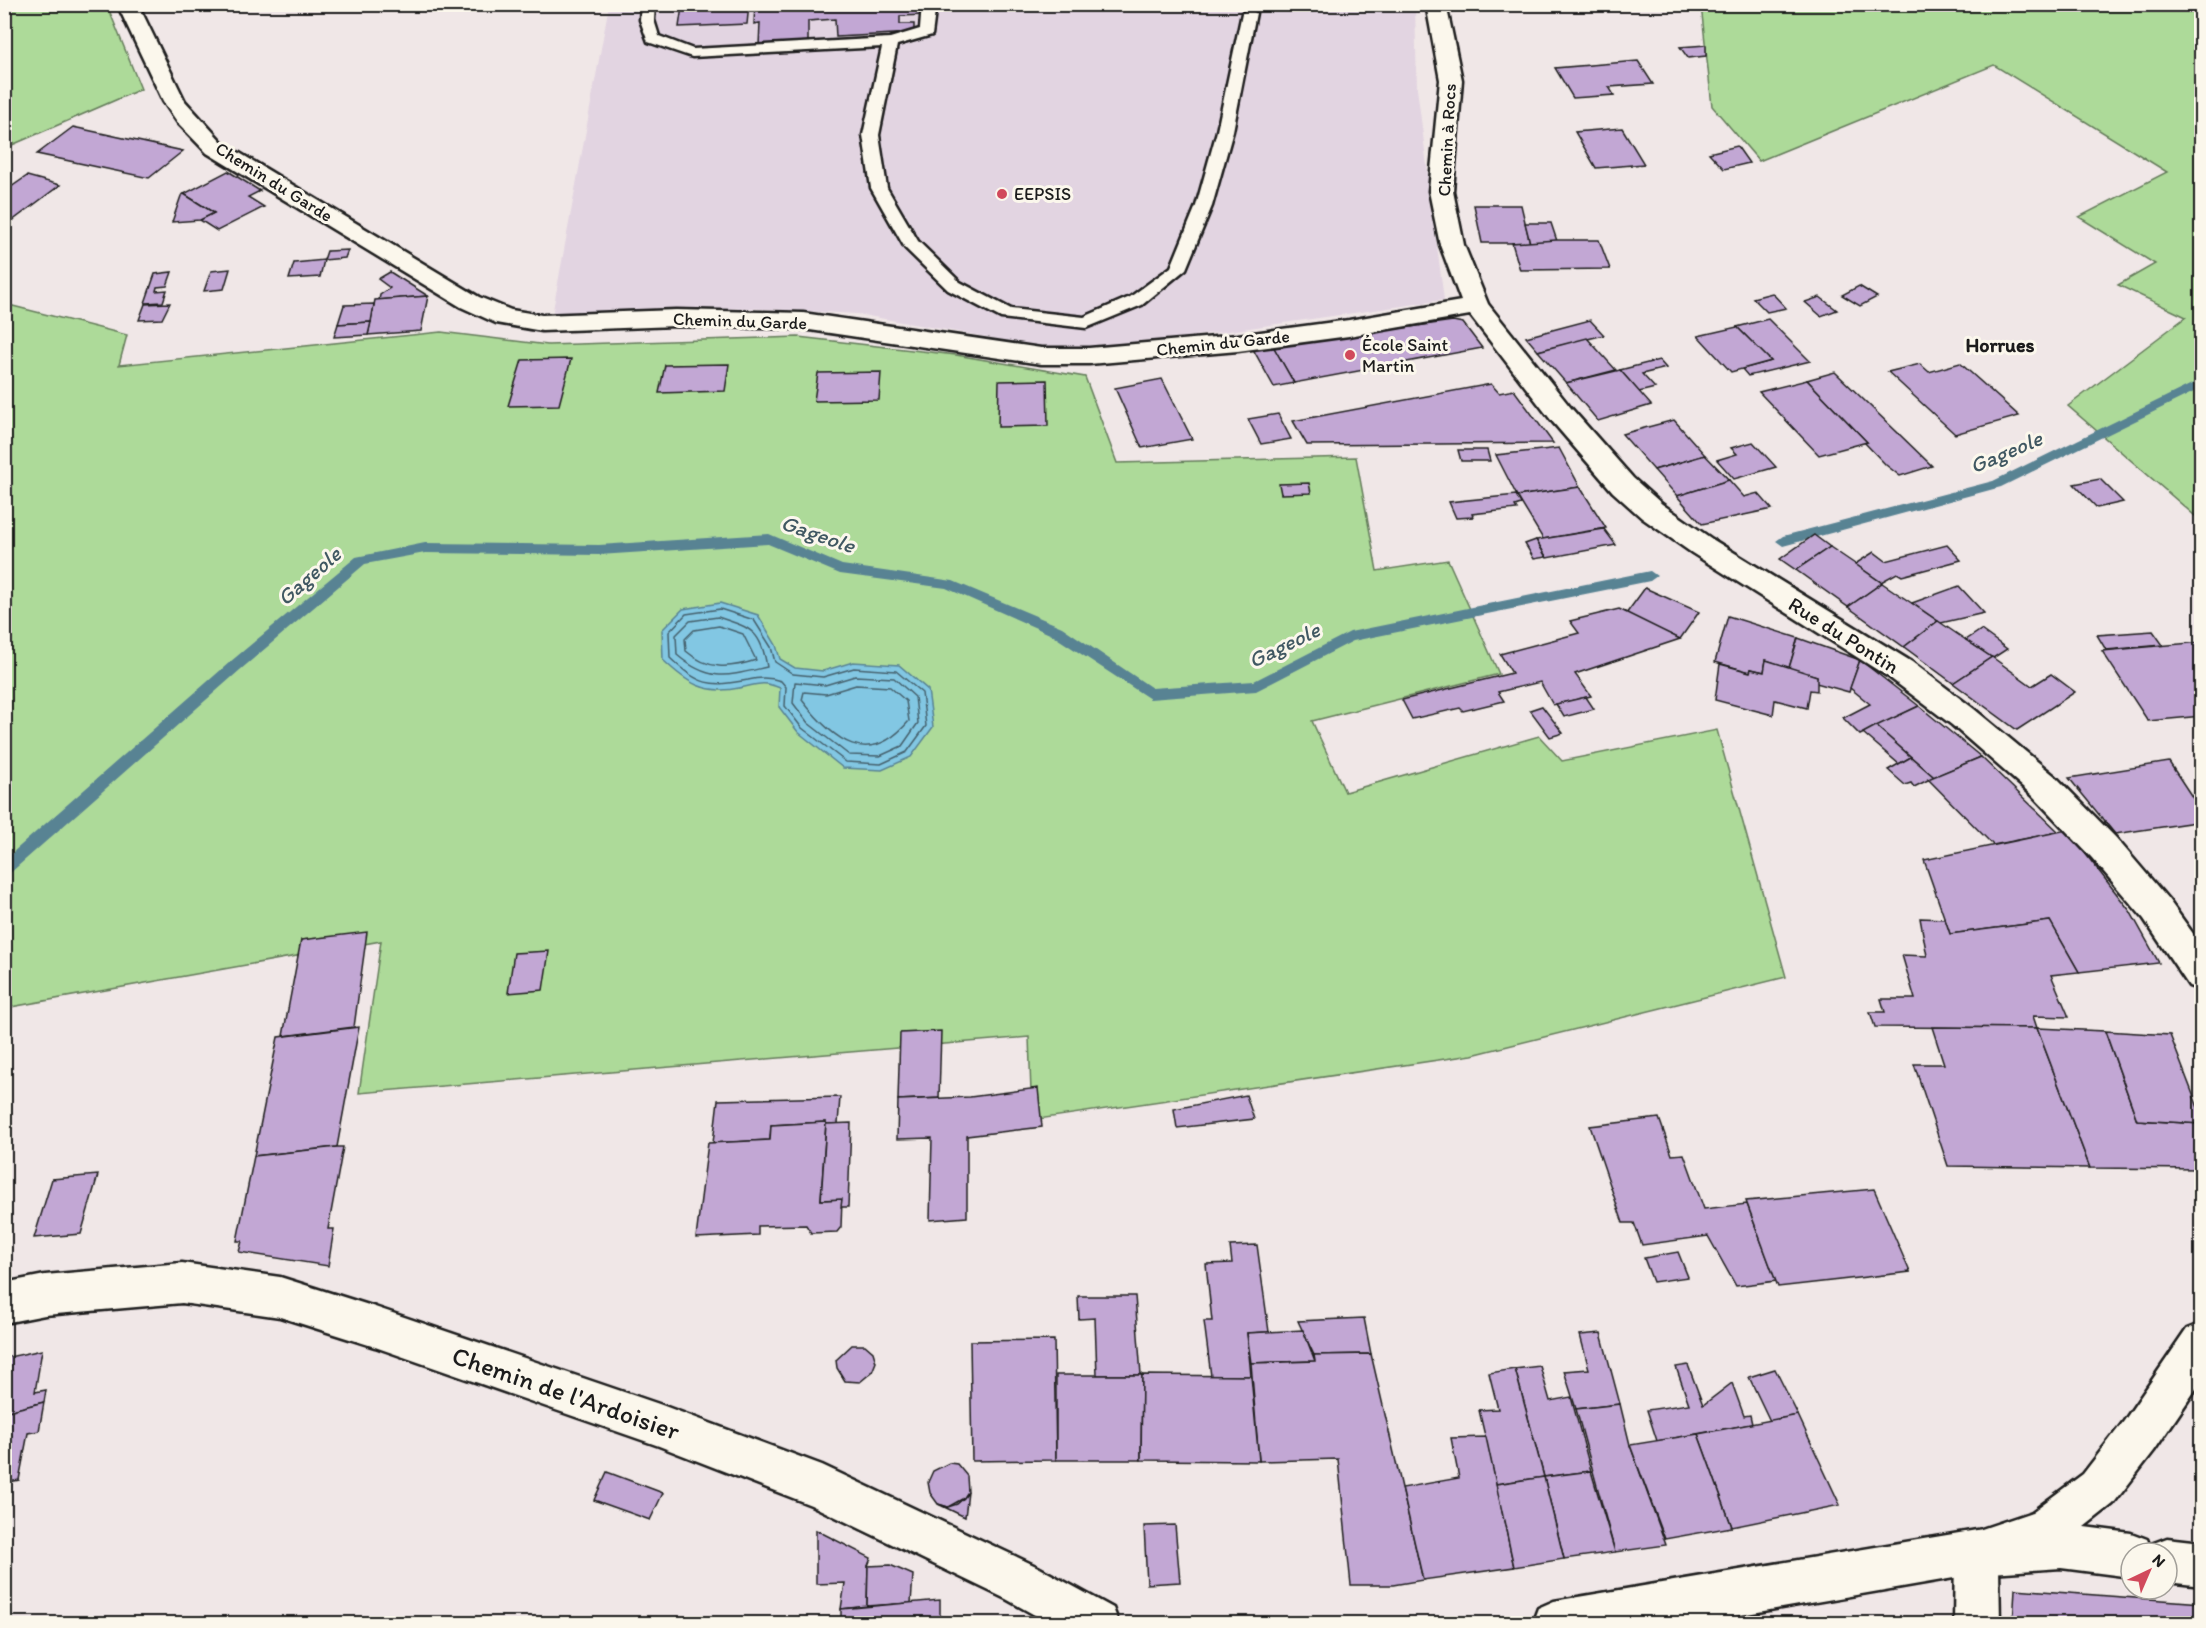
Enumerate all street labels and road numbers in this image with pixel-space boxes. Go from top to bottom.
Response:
street label: Chemin à Rocs [1433,83,1461,197]
street label: Chemin du Garde [211,137,337,227]
street label: Chemin du Garde [673,308,807,334]
street label: Chemin du Garde [1155,325,1291,361]
street label: Rue du Pontin [1784,591,1904,679]
street label: Chemin de l'Ardoisier [448,1339,685,1447]

